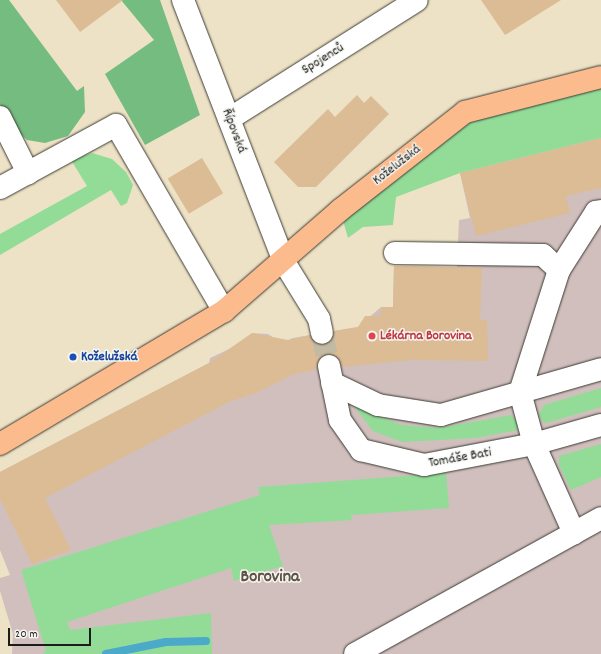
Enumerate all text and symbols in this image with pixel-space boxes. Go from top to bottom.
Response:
street label: Spojenců [299,39,347,79]
street label: Řípovská [218,106,250,156]
street label: Koželužská [370,141,424,189]
place label: Lékárna Borovina [380,328,472,344]
marker: Lékárna Borovina [367,331,377,341]
place label: Koželužská [81,349,138,365]
marker: Koželužská [68,352,78,362]
street label: Tomáše Bati [427,444,493,472]
district label: Borovina [241,567,299,589]
scale bar [10,620,93,646]
text: 20 m [15,626,38,643]

